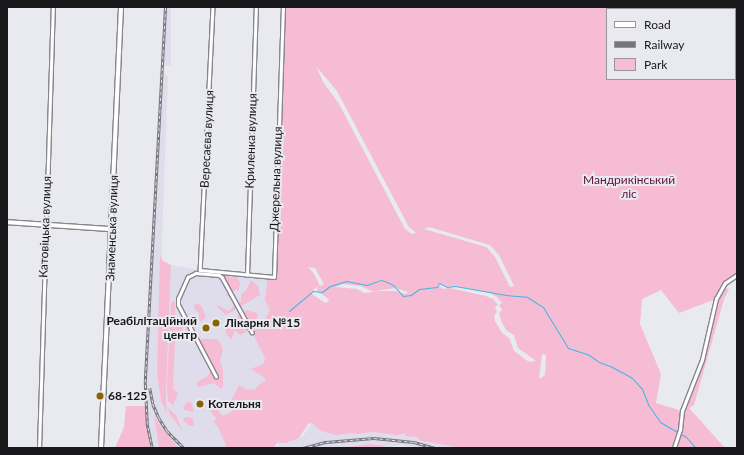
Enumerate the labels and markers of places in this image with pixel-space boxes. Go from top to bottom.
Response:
place label: Реабілітаційний центр [106,314,197,342]
place label: Лікарня №15 [225,316,300,330]
marker: Лікарня №15 [210,317,222,329]
marker: Реабілітаційний центр [200,322,212,334]
place label: 68-125 [108,389,147,403]
marker: 68-125 [95,391,105,401]
place label: Котельня [208,397,261,411]
marker: Котельня [195,399,205,409]

